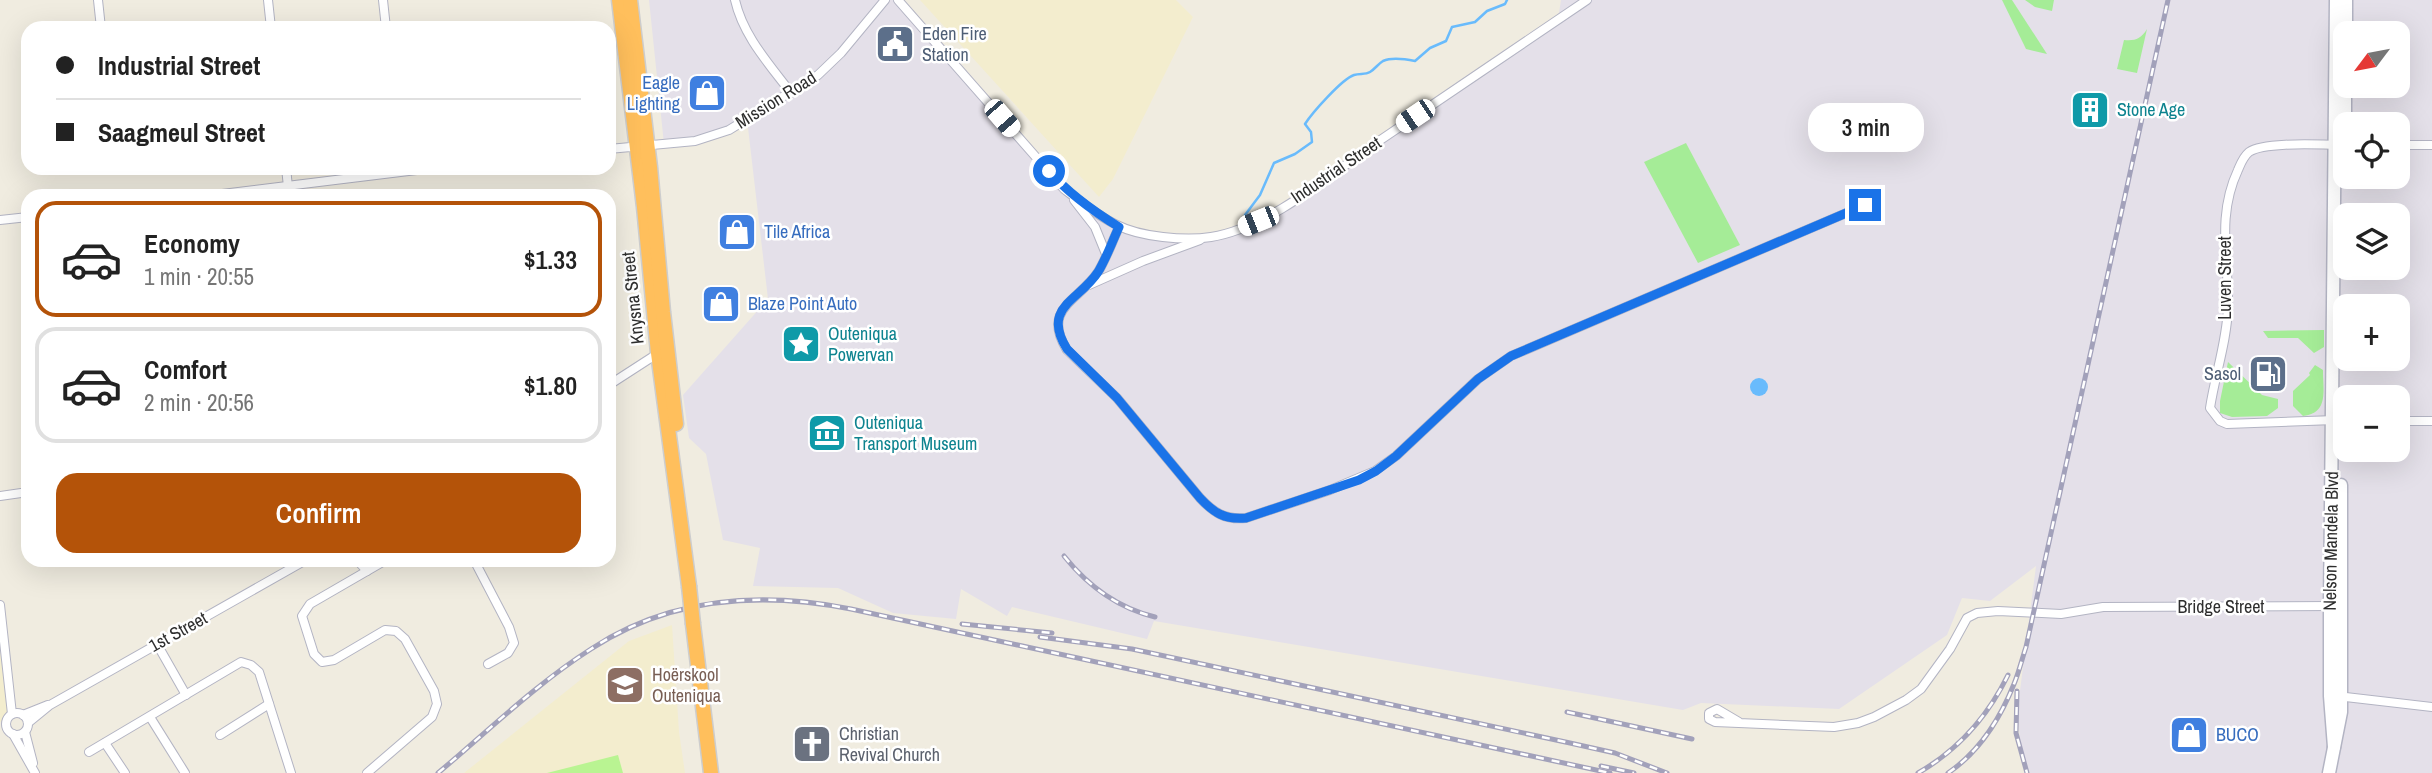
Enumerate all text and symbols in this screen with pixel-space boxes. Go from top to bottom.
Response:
place label: Eden Fire Station [922,21,987,67]
north arrow [2333,21,2410,98]
map controls [2333,21,2410,462]
public building icon: Eden Fire Station [874,23,916,65]
text: Industrial Street [98,48,260,83]
street label: Mission Road [730,65,821,134]
place label: Eagle Lighting [627,70,681,116]
shop icon: Eagle Lighting [686,72,728,114]
building icon: Stone Age [2069,89,2111,131]
car [981,95,1024,141]
car [1392,96,1439,136]
place label: Stone Age [2117,97,2185,122]
callout: 3 min [1807,104,1923,152]
text: 3 min [1842,112,1890,143]
button: locate [2333,112,2410,189]
text: Saagmeul Street [98,115,265,150]
street label: Industrial Street [1286,130,1386,209]
route start [1033,155,1065,187]
route end [1849,189,1881,221]
car [1235,203,1282,239]
button: layers [2333,203,2410,280]
shop icon: Tile Africa [716,211,758,253]
place label: Tile Africa [764,219,830,244]
text: Economy [144,226,240,261]
icon: car [60,228,123,291]
street label: Luven Street [2212,236,2237,320]
text: $1.33 [524,242,577,277]
street label: Knysna Street [615,251,650,345]
text: 1 min · 20:55 [144,261,254,292]
shop icon: Blaze Point Auto [700,283,742,325]
place label: Blaze Point Auto [748,291,857,316]
button: + [2333,294,2410,371]
place label: Outeniqua Powervan [828,321,897,367]
place icon: Outeniqua Powervan [780,323,822,365]
text: Comfort [144,352,227,387]
fuel station icon: Sasol [2247,353,2289,395]
icon: car [60,354,123,417]
place label: Sasol [2204,361,2241,386]
text: $1.80 [524,368,577,403]
button: − [2333,385,2410,462]
text: 2 min · 20:56 [144,387,254,418]
place label: Outeniqua Transport Museum [854,410,977,456]
museum icon: Outeniqua Transport Museum [806,412,848,454]
street label: Nelson Mandela Blvd [2317,471,2344,611]
button: Confirm [56,473,581,553]
street label: Bridge Street [2178,594,2264,619]
street label: 1st Street [144,605,211,658]
place label: Hoërskool Outeniqua [652,662,721,708]
school or university icon: Hoërskool Outeniqua [604,664,646,706]
shop icon: BUCO [2168,714,2210,756]
place label: Christian Revival Church [839,721,940,767]
place label: BUCO [2216,722,2259,747]
church icon: Christian Revival Church [791,723,833,765]

